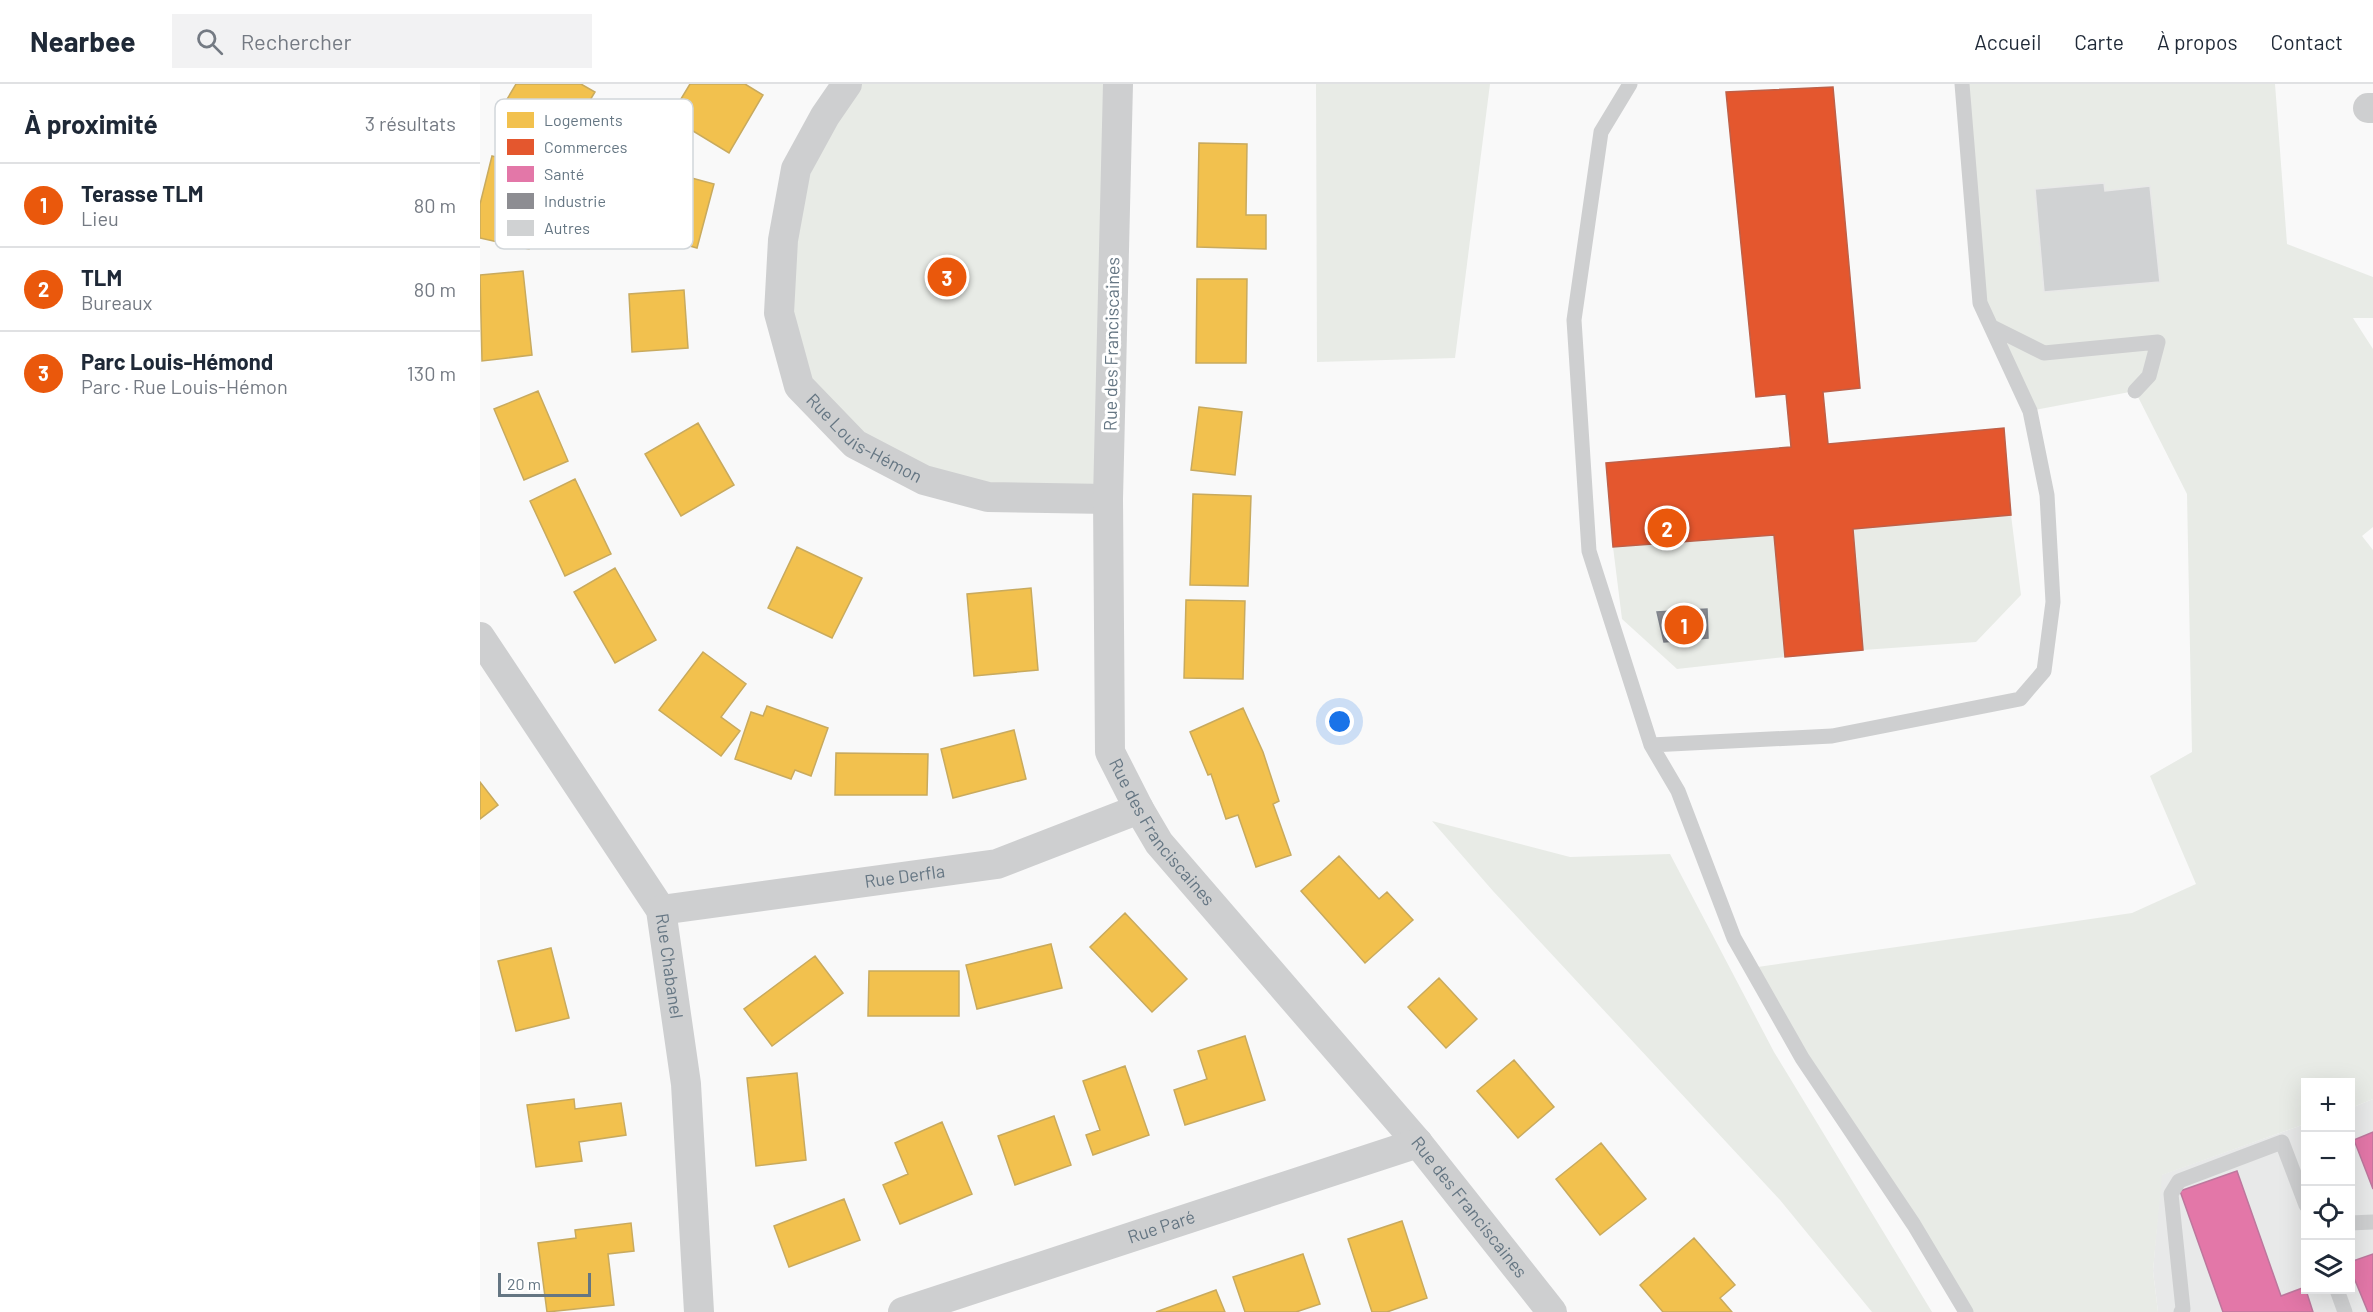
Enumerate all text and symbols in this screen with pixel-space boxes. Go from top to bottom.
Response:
search box [172,14,592,68]
text: Nearbee [30,24,136,58]
icon: search [193,25,226,58]
text: Rechercher [241,28,351,54]
text: Accueil [1974,29,2041,54]
text: Carte [2074,29,2124,54]
text: À propos [2157,29,2238,54]
text: Contact [2271,29,2343,54]
legend [495,99,693,249]
text: À proximité [24,108,158,139]
text: Logements [544,110,623,129]
text: 3 résultats [365,111,456,135]
text: Commerces [544,137,627,156]
text: Santé [544,164,584,183]
text: Terasse TLM [81,180,203,206]
text: Industrie [544,191,606,210]
text: 1 [40,193,47,217]
text: 80 m [414,193,456,217]
text: Lieu [81,206,119,230]
text: Autres [544,218,590,237]
pin: 3 [928,254,966,300]
street label: Rue des Franciscaines [1098,257,1124,431]
text: TLM [81,264,122,290]
text: 2 [38,277,49,301]
text: 80 m [414,277,456,301]
text: Bureaux [81,290,152,314]
text: Parc Louis-Hémond [81,348,273,374]
text: 3 [38,361,49,385]
text: 130 m [407,361,456,385]
text: Parc · Rue Louis-Hémon [81,374,288,398]
street label: Rue Louis-Hémon [802,388,926,487]
pin: 2 [1648,506,1686,550]
pin: 1 [1664,602,1704,648]
your location [1325,707,1354,736]
street label: Rue des Franciscaines [1105,754,1220,910]
street label: Rue Derfla [863,859,946,892]
street label: Rue Chabanel [652,912,688,1020]
map controls [2301,1078,2355,1294]
button: + [2301,1078,2355,1132]
street label: Rue des Franciscaines [1407,1132,1533,1282]
button: − [2301,1132,2355,1186]
button: locate [2301,1186,2355,1240]
street label: Rue Paré [1125,1205,1198,1248]
button: layers [2301,1240,2355,1294]
scale bar [498,1270,591,1298]
text: 20 m [507,1274,541,1293]

